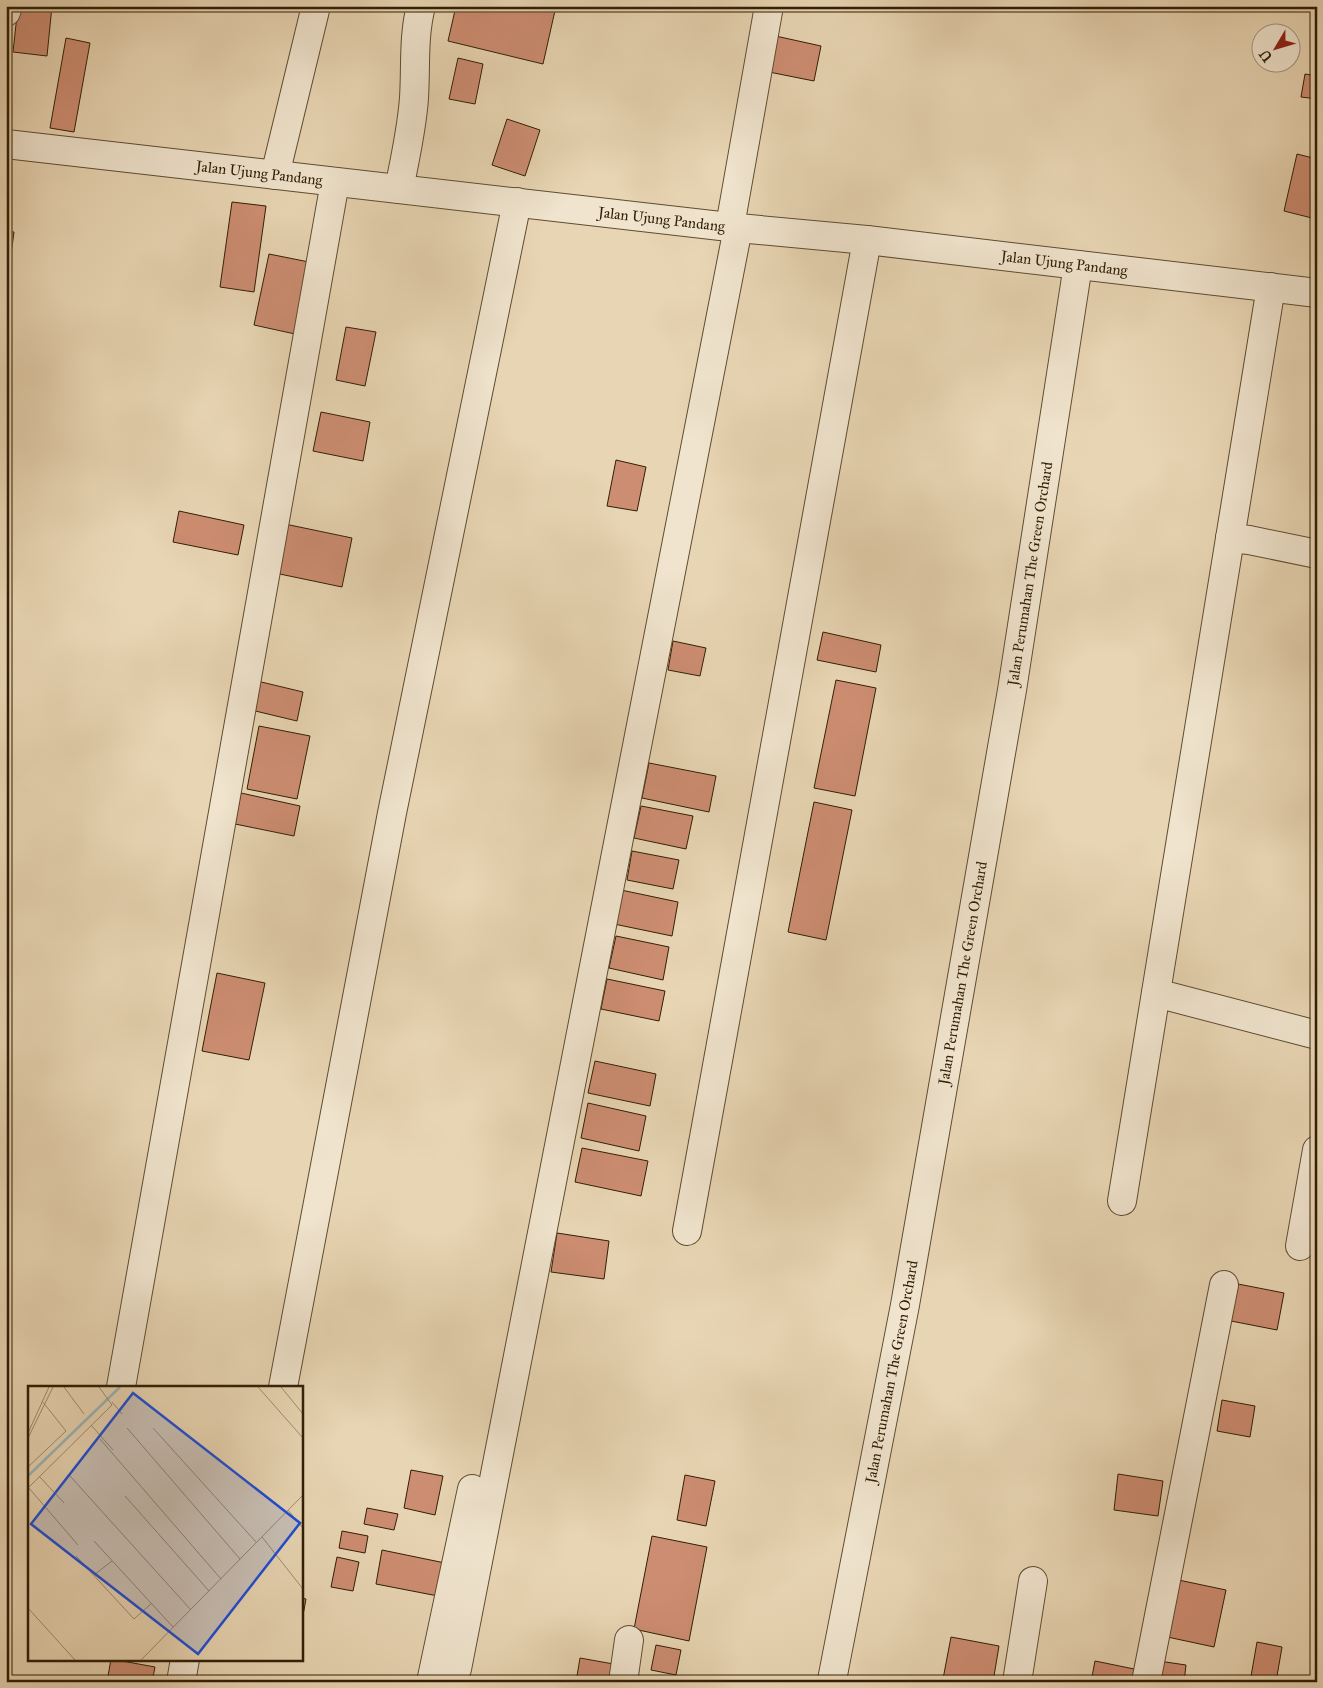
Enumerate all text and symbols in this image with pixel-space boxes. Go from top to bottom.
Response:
north arrow [1250,22,1300,72]
text: U [1255,45,1276,65]
street label: Jalan Ujung Pandang [193,157,325,189]
street label: Jalan Ujung Pandang [595,203,727,236]
street label: Jalan Ujung Pandang [998,247,1130,280]
street label: Jalan Perumahan The Green Orchard [1003,460,1056,689]
street label: Jalan Perumahan The Green Orchard [934,859,991,1088]
street label: Jalan Perumahan The Green Orchard [861,1258,922,1487]
inset map [28,1386,302,1660]

